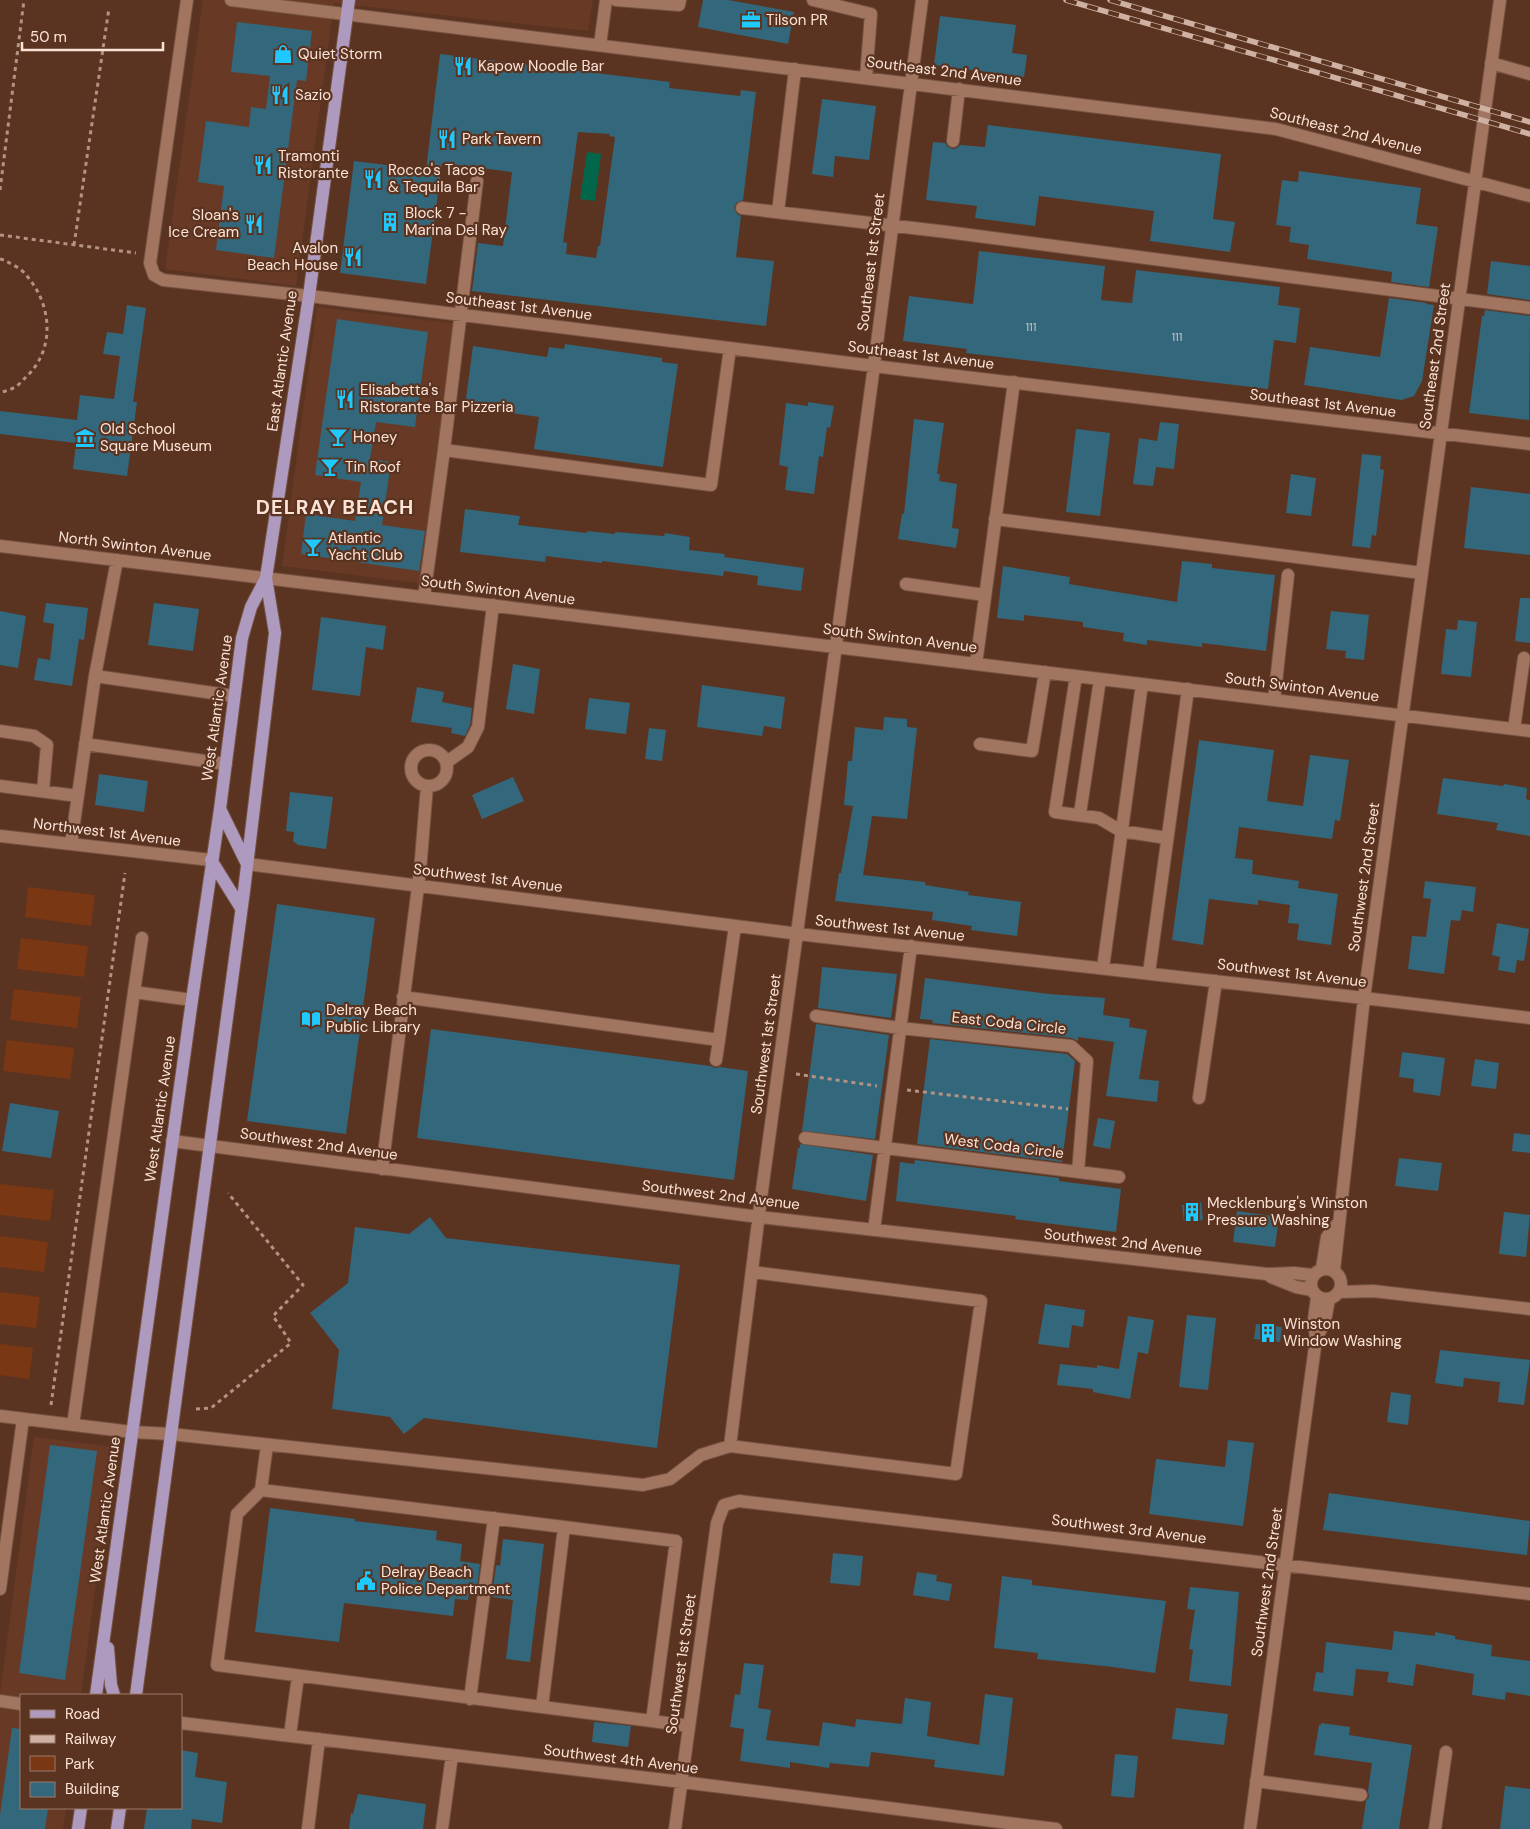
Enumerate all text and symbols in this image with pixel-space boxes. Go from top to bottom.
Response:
office icon: Tilson PR [740,9,762,31]
place label: Tilson PR [766,10,828,30]
scale bar [22,20,164,52]
text: 50 m [30,27,67,47]
shop icon: Quiet Storm [272,43,294,65]
place label: Quiet Storm [298,44,382,64]
street label: Southeast 2nd Avenue [865,52,1023,90]
restaurant icon: Kapow Noodle Bar [452,55,474,77]
place label: Kapow Noodle Bar [478,56,605,76]
restaurant icon: Sazio [269,84,291,106]
place label: Sazio [295,85,331,105]
street label: Southeast 2nd Avenue [1268,102,1424,160]
restaurant icon: Park Tavern [436,128,458,150]
place label: Park Tavern [462,129,541,149]
place label: Tramonti Ristorante [278,146,349,183]
restaurant icon: Tramonti Ristorante [252,154,274,176]
place label: Rocco's Tacos & Tequila Bar [388,160,485,197]
restaurant icon: Rocco's Tacos & Tequila Bar [362,168,384,190]
street label: Southeast 1st Street [853,192,889,332]
place label: Block 7 - Marina Del Ray [405,203,507,240]
place label: Sloan's Ice Cream [168,205,239,242]
building icon: Block 7 - Marina Del Ray [379,211,401,233]
restaurant icon: Sloan's Ice Cream [243,213,265,235]
place label: Avalon Beach House [247,238,338,275]
restaurant icon: Avalon Beach House [342,246,364,268]
street label: Southeast 2nd Street [1415,281,1455,430]
street label: Southeast 1st Avenue [445,287,593,325]
street label: East Atlantic Avenue [262,289,302,433]
house number: 111 [1025,319,1037,335]
house number: 111 [1171,329,1183,345]
street label: Southeast 1st Avenue [847,336,995,374]
place label: Elisabetta's Ristorante Bar Pizzeria [360,380,513,417]
street label: Southeast 1st Avenue [1249,384,1397,422]
restaurant icon: Elisabetta's Ristorante Bar Pizzeria [334,388,356,410]
place label: Old School Square Museum [100,419,212,456]
bar icon: Honey [327,426,349,448]
museum icon: Old School Square Museum [74,427,96,449]
place label: Honey [353,427,398,447]
bar icon: Tin Roof [319,456,341,478]
place label: Tin Roof [345,457,401,477]
district label: DELRAY BEACH [256,494,414,520]
street label: North Swinton Avenue [57,527,213,565]
place label: Atlantic Yacht Club [328,528,403,565]
bar icon: Atlantic Yacht Club [302,536,324,558]
street label: South Swinton Avenue [420,571,576,609]
street label: South Swinton Avenue [822,619,978,657]
street label: West Atlantic Avenue [197,633,237,783]
street label: South Swinton Avenue [1224,668,1380,706]
street label: Southwest 2nd Street [1344,801,1384,953]
street label: Northwest 1st Avenue [32,813,182,851]
street label: Southwest 1st Avenue [412,859,564,897]
street label: Southwest 1st Avenue [814,910,966,946]
street label: Southwest 1st Avenue [1216,954,1368,992]
street label: Southwest 1st Street [746,972,786,1116]
place label: Delray Beach Public Library [326,1000,421,1037]
street label: East Coda Circle [951,1007,1067,1039]
library icon: Delray Beach Public Library [300,1008,322,1030]
street label: West Atlantic Avenue [140,1034,180,1184]
street label: Southwest 2nd Avenue [239,1123,399,1165]
street label: West Coda Circle [943,1129,1065,1163]
street label: Southwest 2nd Avenue [641,1175,801,1215]
place label: Mecklenburg's Winston Pressure Washing [1207,1193,1368,1230]
building icon: Mecklenburg's Winston Pressure Washing [1181,1201,1203,1223]
street label: Southwest 2nd Avenue [1043,1224,1203,1260]
place label: Winston Window Washing [1283,1314,1402,1351]
building icon: Winston Window Washing [1257,1322,1279,1344]
street label: West Atlantic Avenue [85,1435,125,1585]
street label: Southwest 2nd Street [1247,1506,1287,1658]
street label: Southwest 3rd Avenue [1050,1510,1208,1548]
place label: Delray Beach Police Department [381,1562,511,1599]
public building icon: Delray Beach Police Department [355,1570,377,1592]
street label: Southwest 1st Street [661,1592,701,1736]
legend [20,1694,182,1809]
text: Road [65,1704,100,1724]
text: Railway [65,1729,117,1749]
street label: Southwest 4th Avenue [542,1740,700,1778]
text: Park [65,1754,95,1774]
text: Building [65,1779,120,1799]

